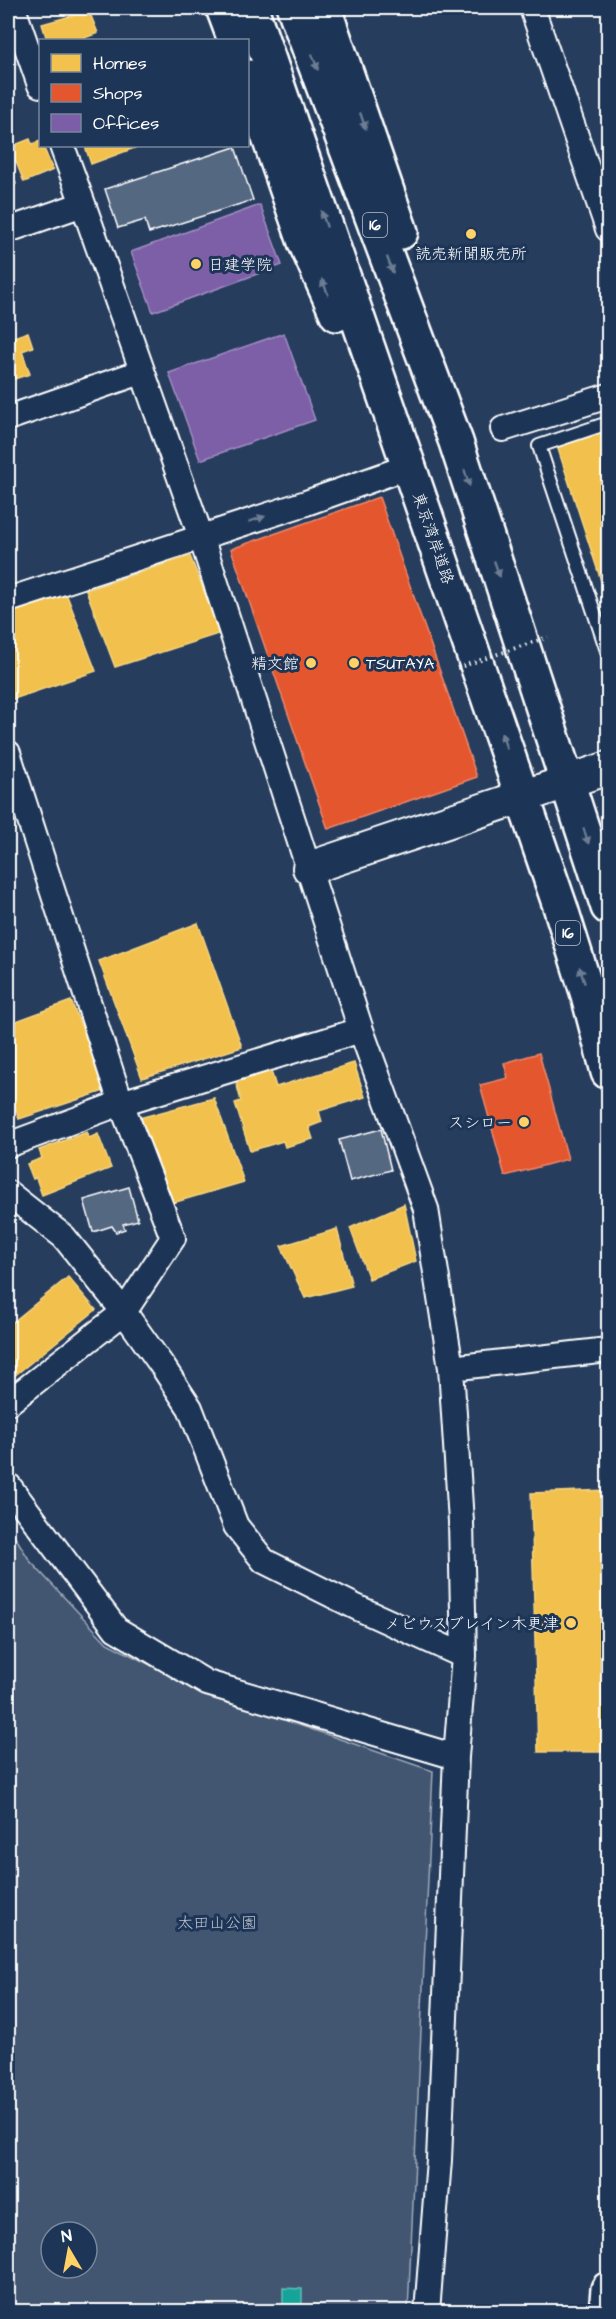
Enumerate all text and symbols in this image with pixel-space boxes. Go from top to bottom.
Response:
legend [39,39,249,147]
text: Homes [93,51,147,76]
one-way arrow [310,53,320,71]
text: Shops [93,81,143,106]
text: Offices [93,111,159,136]
one-way arrow [359,112,369,130]
one-way arrow [319,210,329,228]
road number: 16 [363,213,387,237]
marker: 読売新聞販売所 [464,227,478,241]
place label: 読売新聞販売所 [415,243,527,265]
place label: 日建学院 [208,254,272,276]
one-way arrow [386,256,395,274]
marker: 日建学院 [189,257,203,271]
one-way arrow [319,278,329,296]
one-way arrow [463,469,473,487]
street label: 東京湾岸道路 [407,489,459,587]
one-way arrow [248,514,266,524]
one-way arrow [493,560,503,578]
place label: 精文館 [251,653,299,675]
place label: TSUTAYA [366,653,434,675]
marker: 精文館 [304,656,318,670]
marker: TSUTAYA [347,656,361,670]
one-way arrow [498,732,508,750]
one-way arrow [582,827,591,845]
road number: 16 [556,921,580,945]
one-way arrow [577,966,586,984]
place label: スシロー [448,1112,512,1134]
marker: スシロー [517,1115,531,1129]
place label: メビウスブレイン木更津 [385,1613,559,1635]
marker: メビウスブレイン木更津 [564,1616,578,1630]
park label: 太田山公園 [177,1912,257,1934]
north arrow [39,2220,99,2280]
text: N [60,2225,73,2248]

